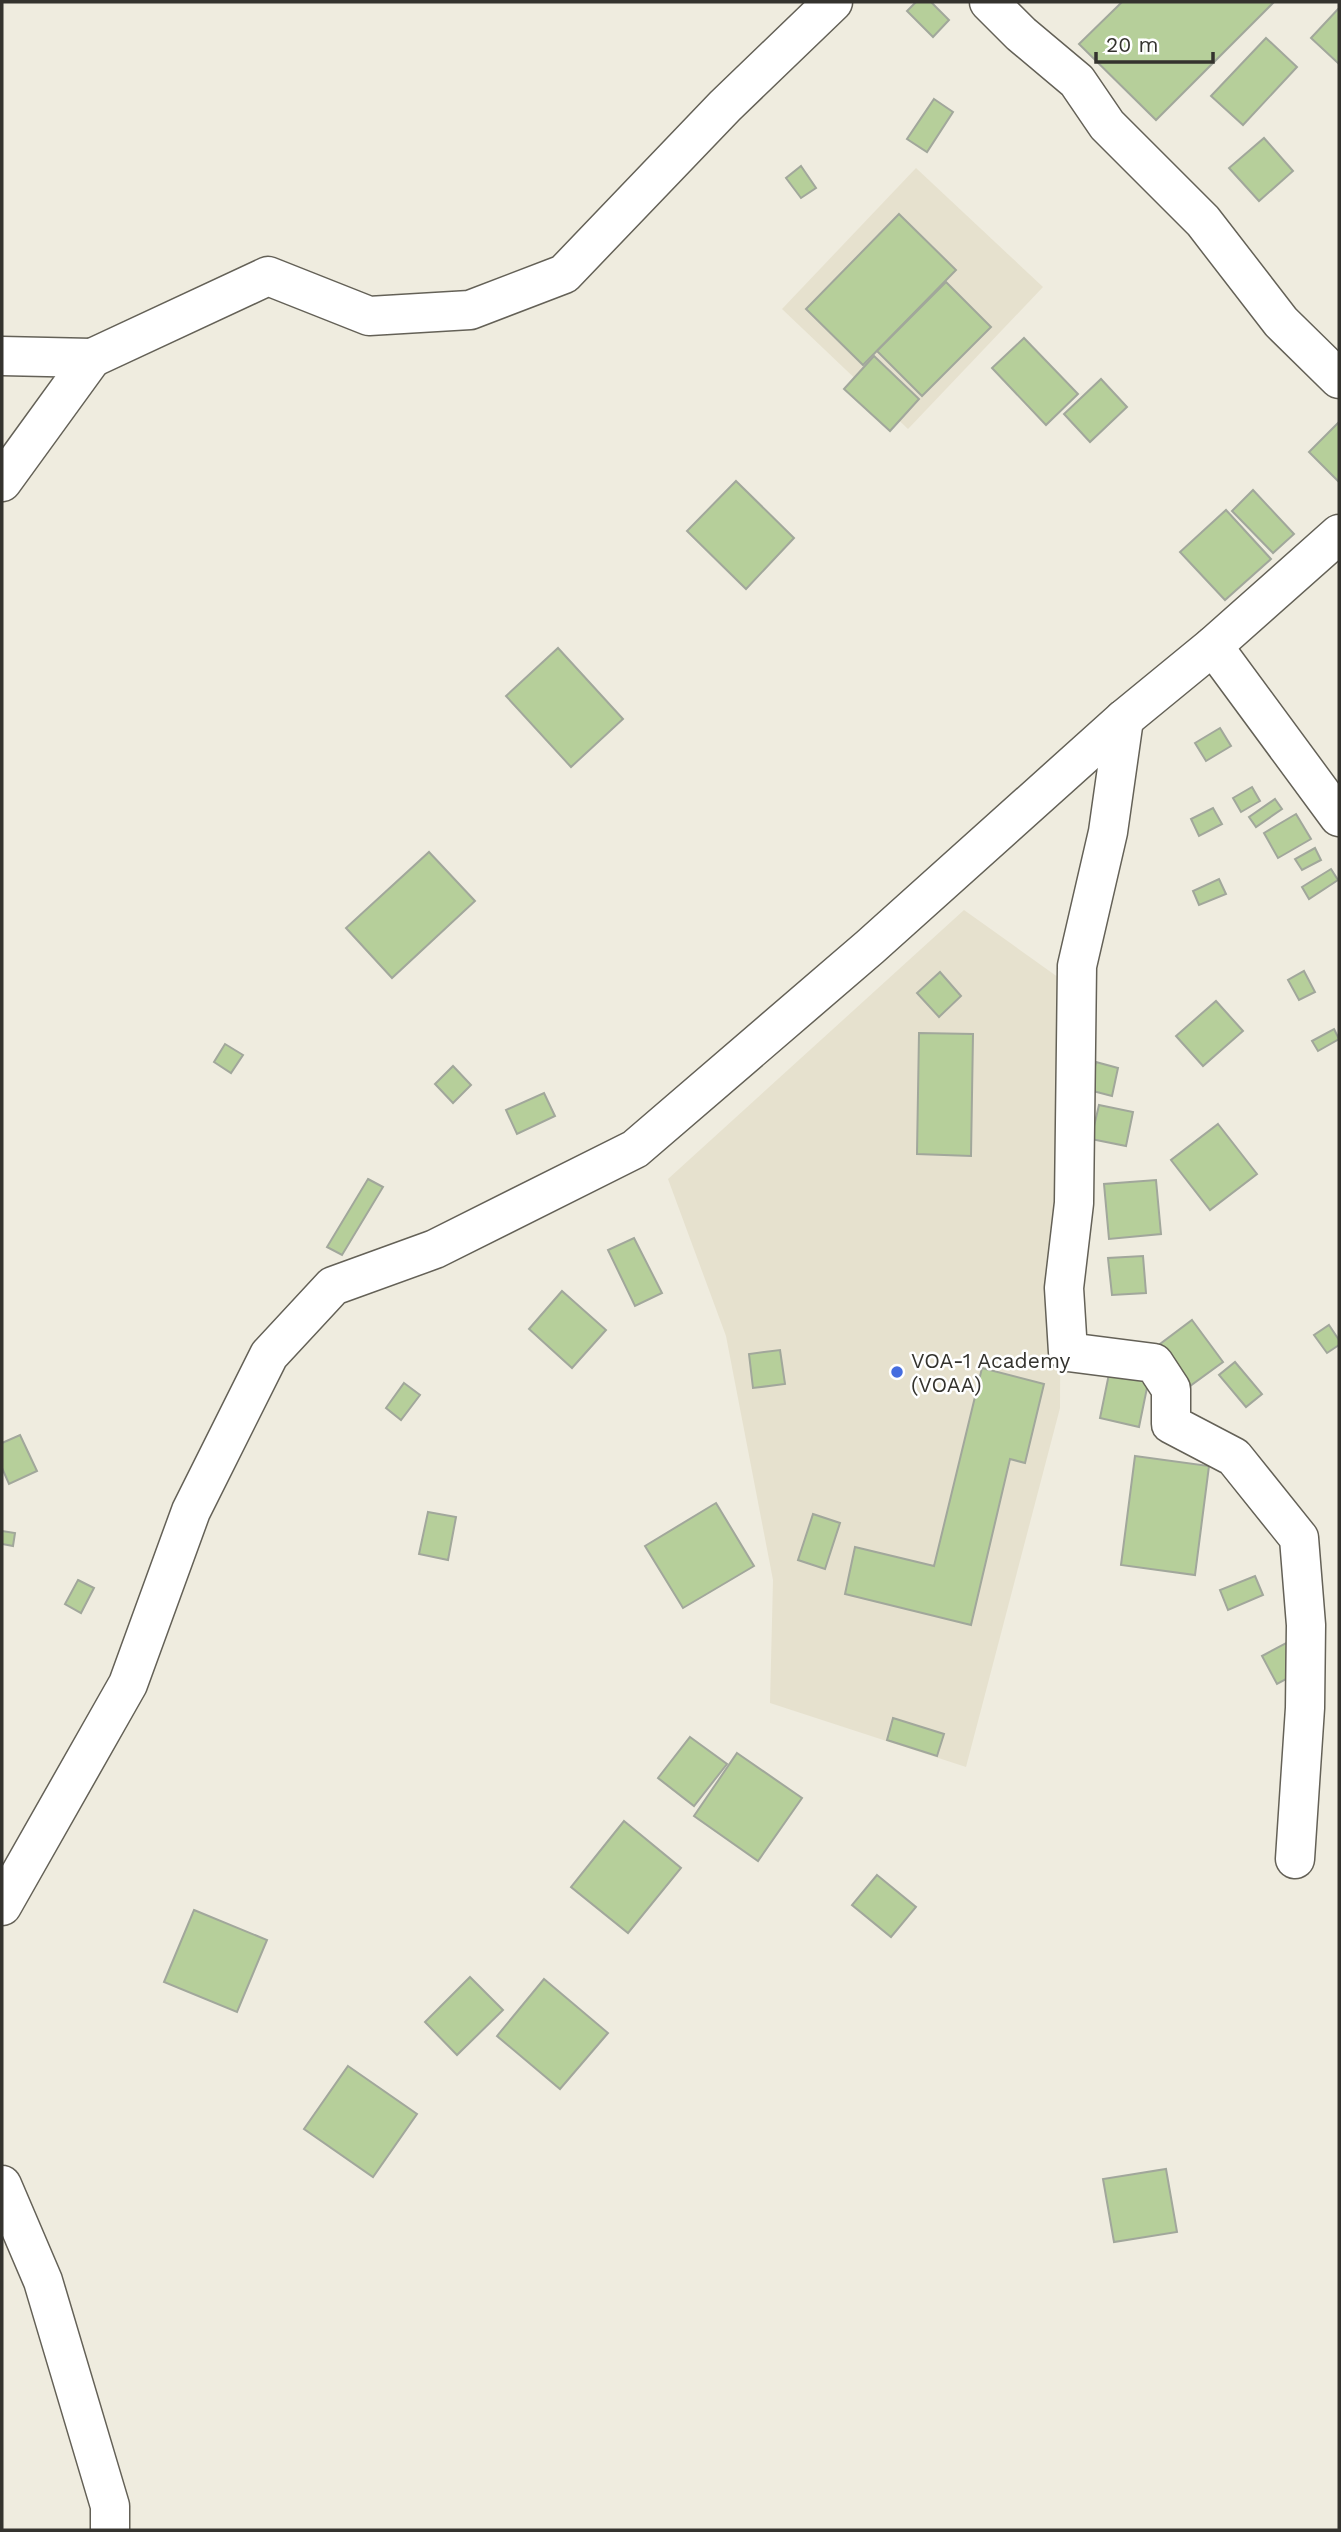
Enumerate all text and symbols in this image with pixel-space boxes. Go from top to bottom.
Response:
scale bar [1096,21,1213,65]
text: 20 m [1106,32,1158,57]
place label: VOA-1 Academy (VOAA) [911,1348,1071,1397]
marker: VOA-1 Academy (VOAA) [889,1364,905,1380]

